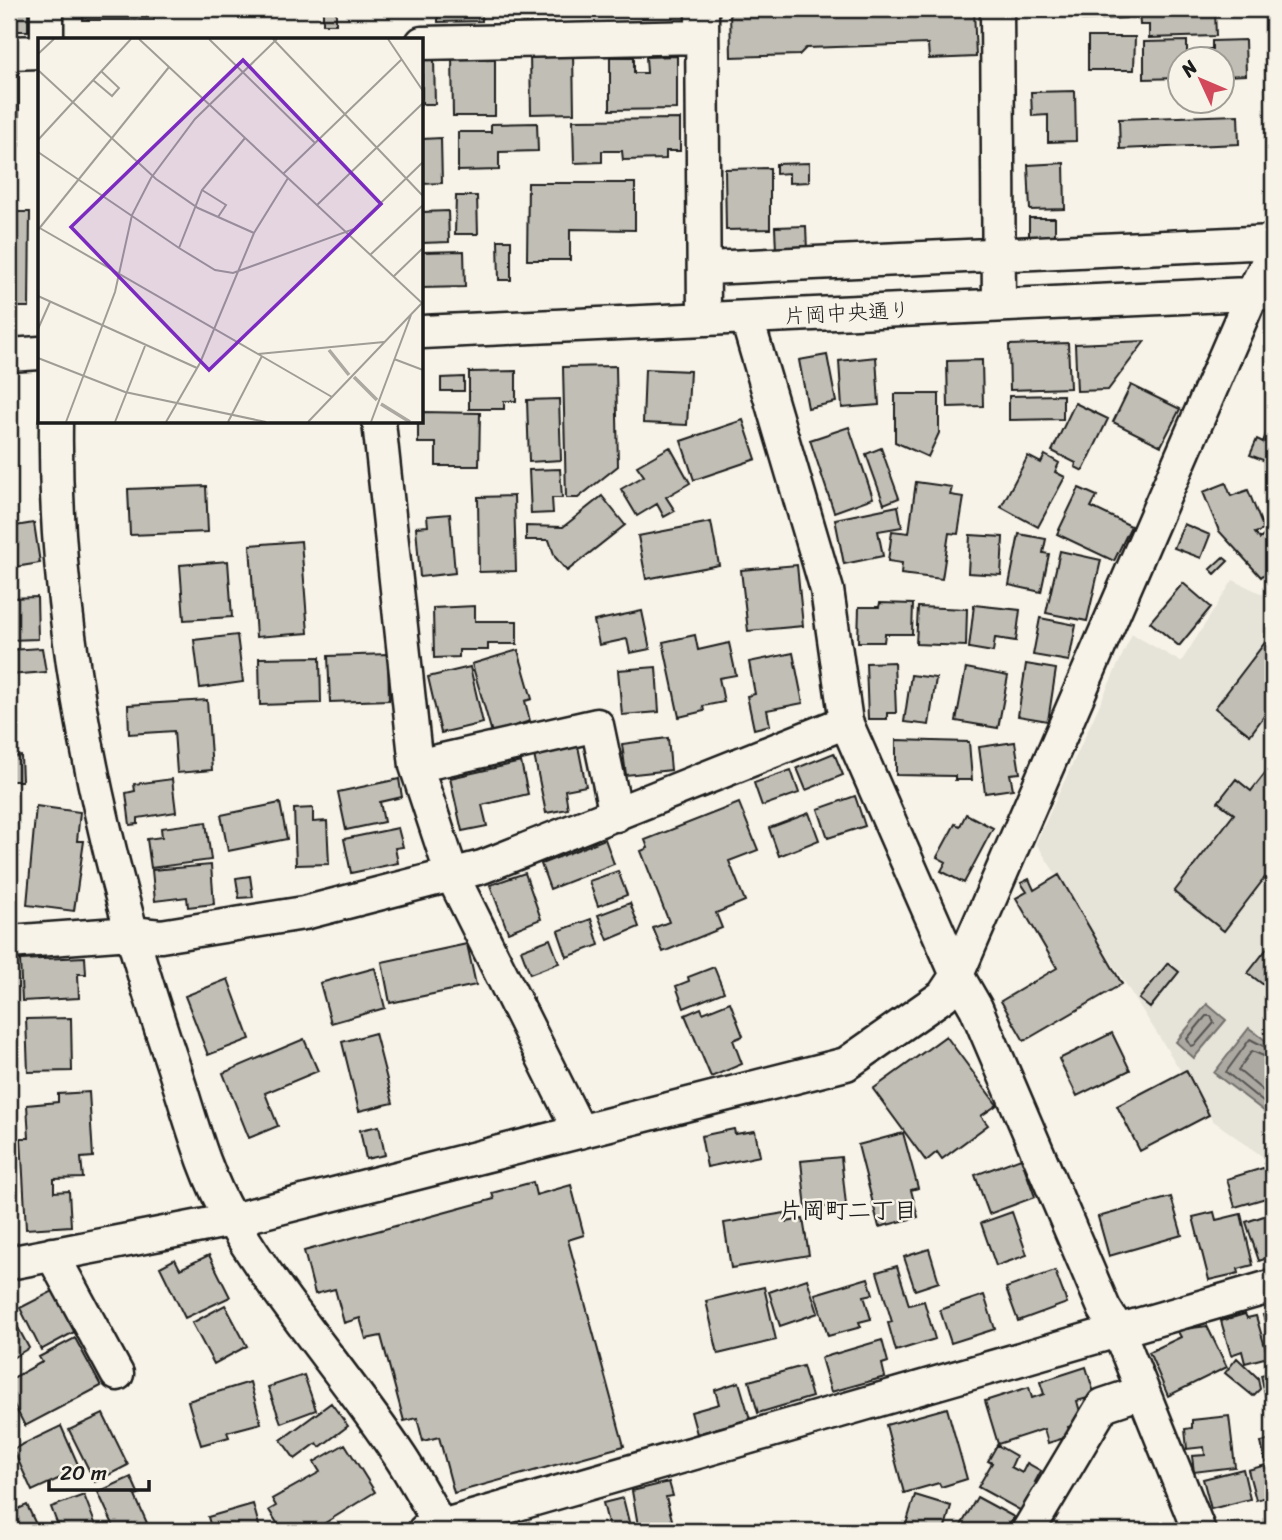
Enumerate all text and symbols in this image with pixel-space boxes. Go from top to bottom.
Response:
inset map [38,38,424,424]
north arrow [1166,46,1236,116]
text: N [1172,52,1206,85]
street label: 片岡中央通り [783,291,911,335]
district label: 片岡町二丁目 [779,1190,917,1231]
scale bar [49,1449,149,1493]
text: 20 m [60,1454,107,1492]

